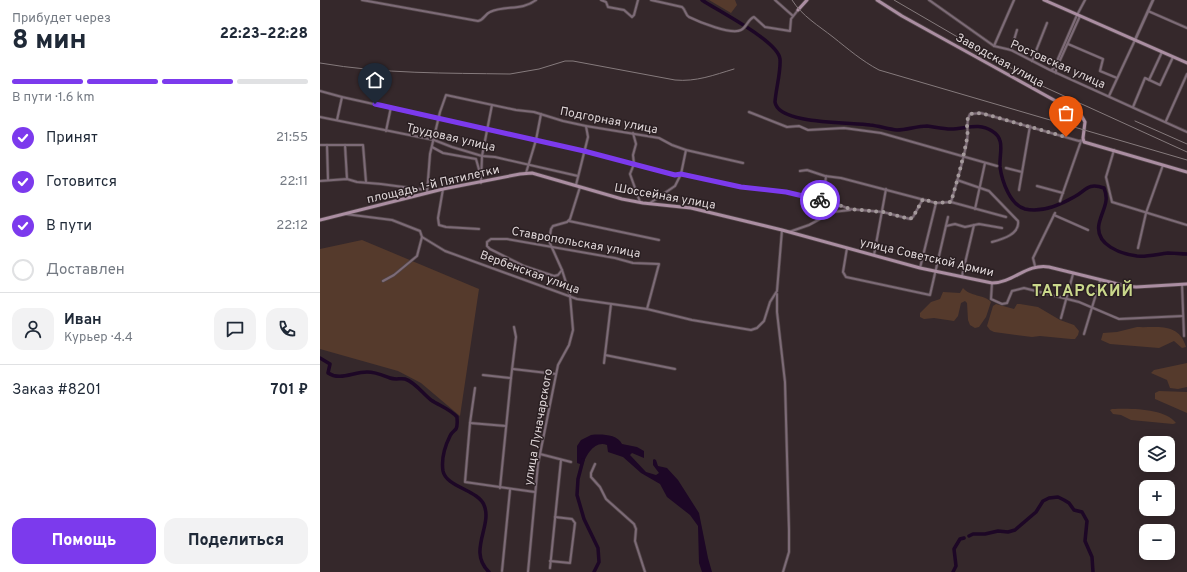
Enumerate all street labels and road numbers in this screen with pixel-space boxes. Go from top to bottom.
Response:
street label: Заводская улица [952,30,1047,92]
street label: Ростовская улица [1007,37,1108,93]
street label: Подгорная улица [559,104,659,138]
street label: Трудовая улица [405,120,497,156]
street label: площадь 1-й Пятилетки [365,162,501,208]
street label: Шоссейная улица [613,180,717,214]
street label: Ставропольская улица [510,224,642,262]
street label: улица Советской Армии [858,235,995,281]
street label: Вербенская улица [477,247,582,298]
street label: улица Луначарского [521,367,557,487]

